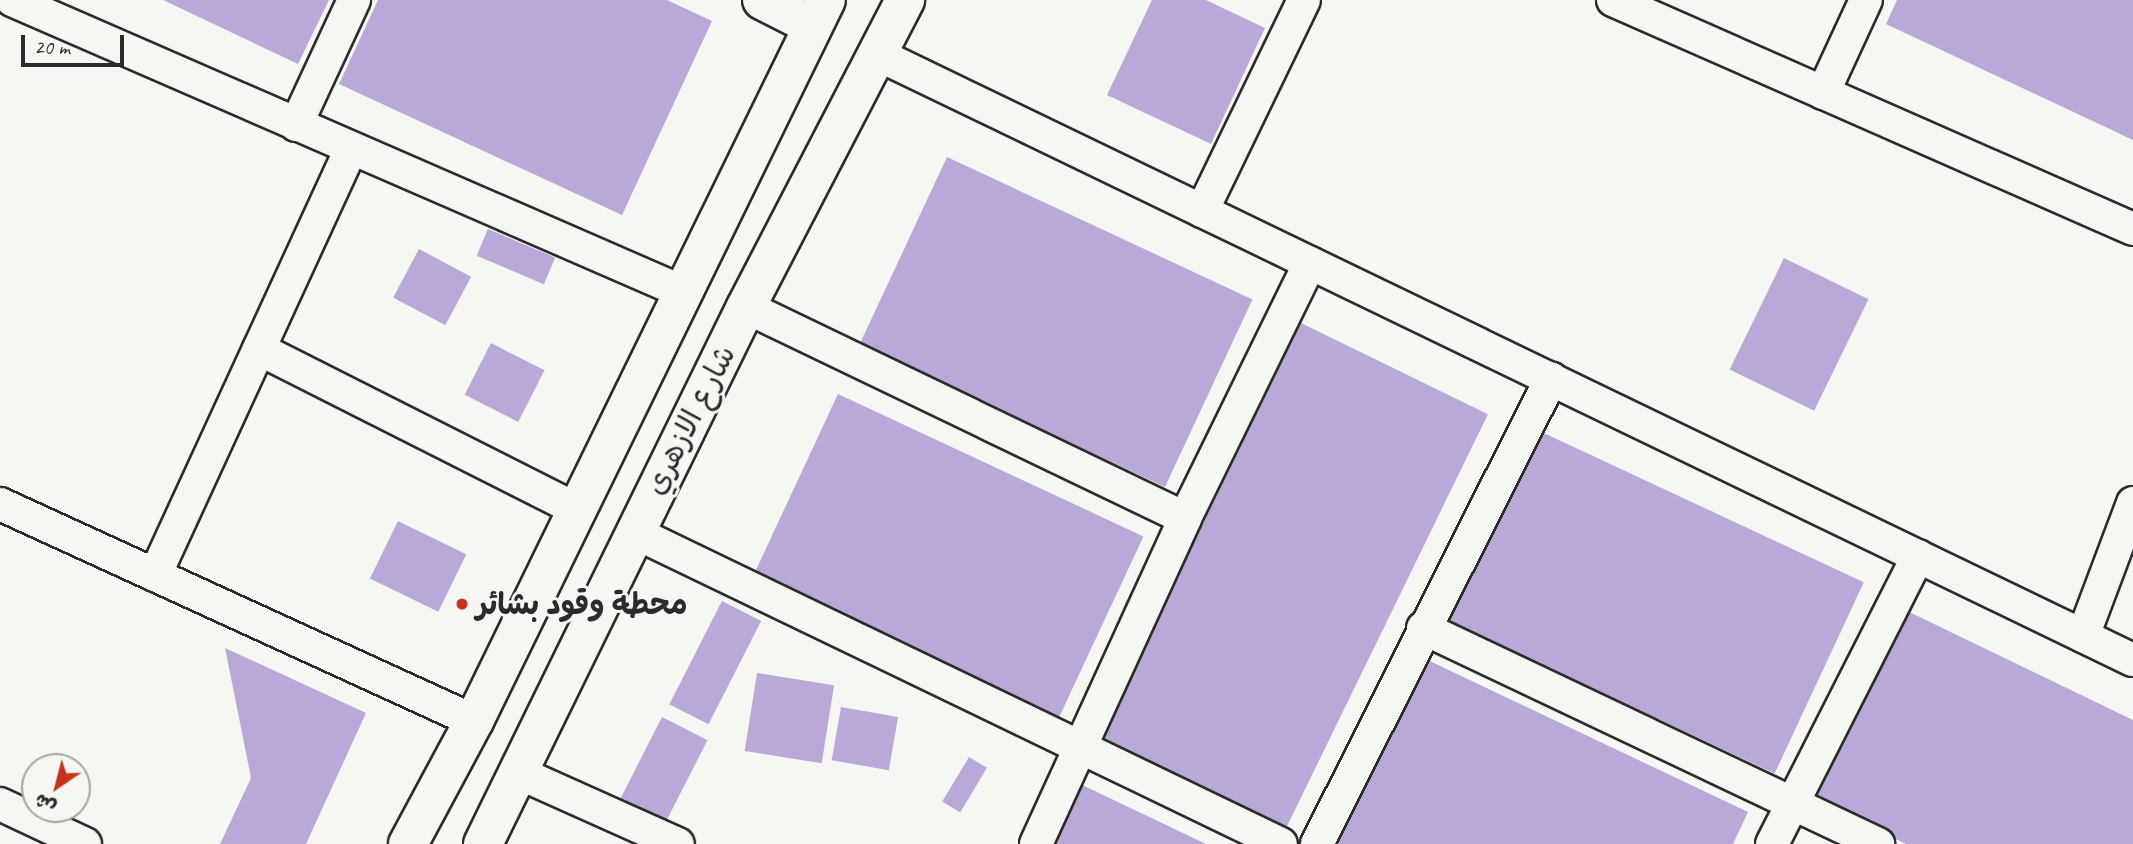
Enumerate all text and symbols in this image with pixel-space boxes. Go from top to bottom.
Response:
scale bar [24,21,128,65]
text: 20 m [34,34,70,60]
street label: شارع الازهري [637,339,743,501]
place label: محطة وقود بشائر [476,586,687,622]
marker: محطة وقود بشائر [454,596,470,612]
north arrow [21,753,91,823]
text: ش [30,788,61,819]

